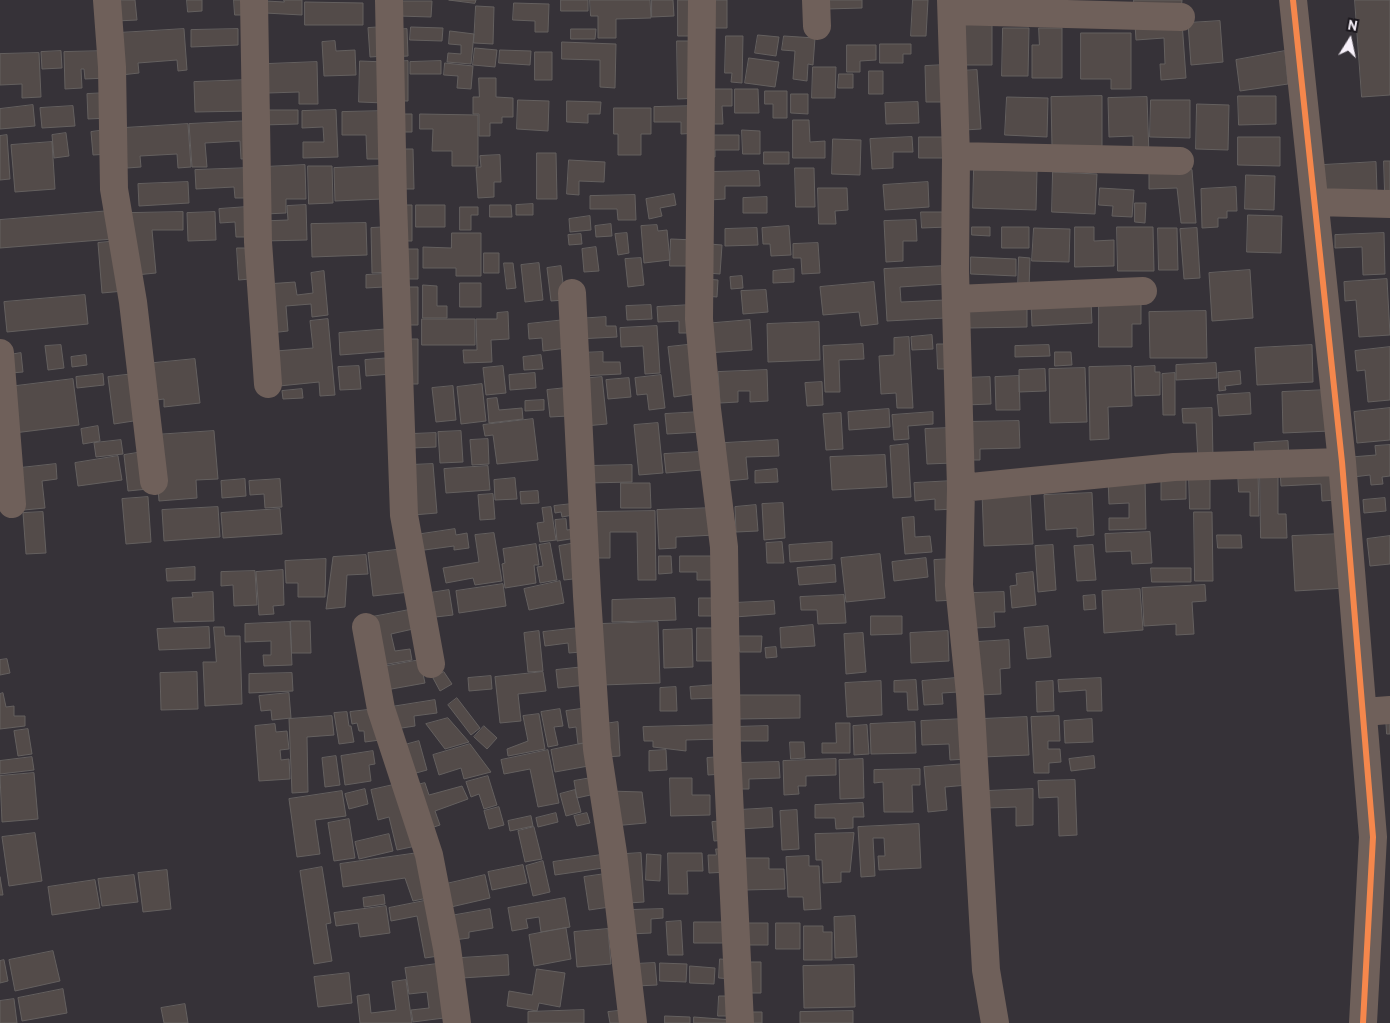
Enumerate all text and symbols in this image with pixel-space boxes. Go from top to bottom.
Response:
north arrow [1325,15,1375,65]
text: N [1347,16,1359,35]

